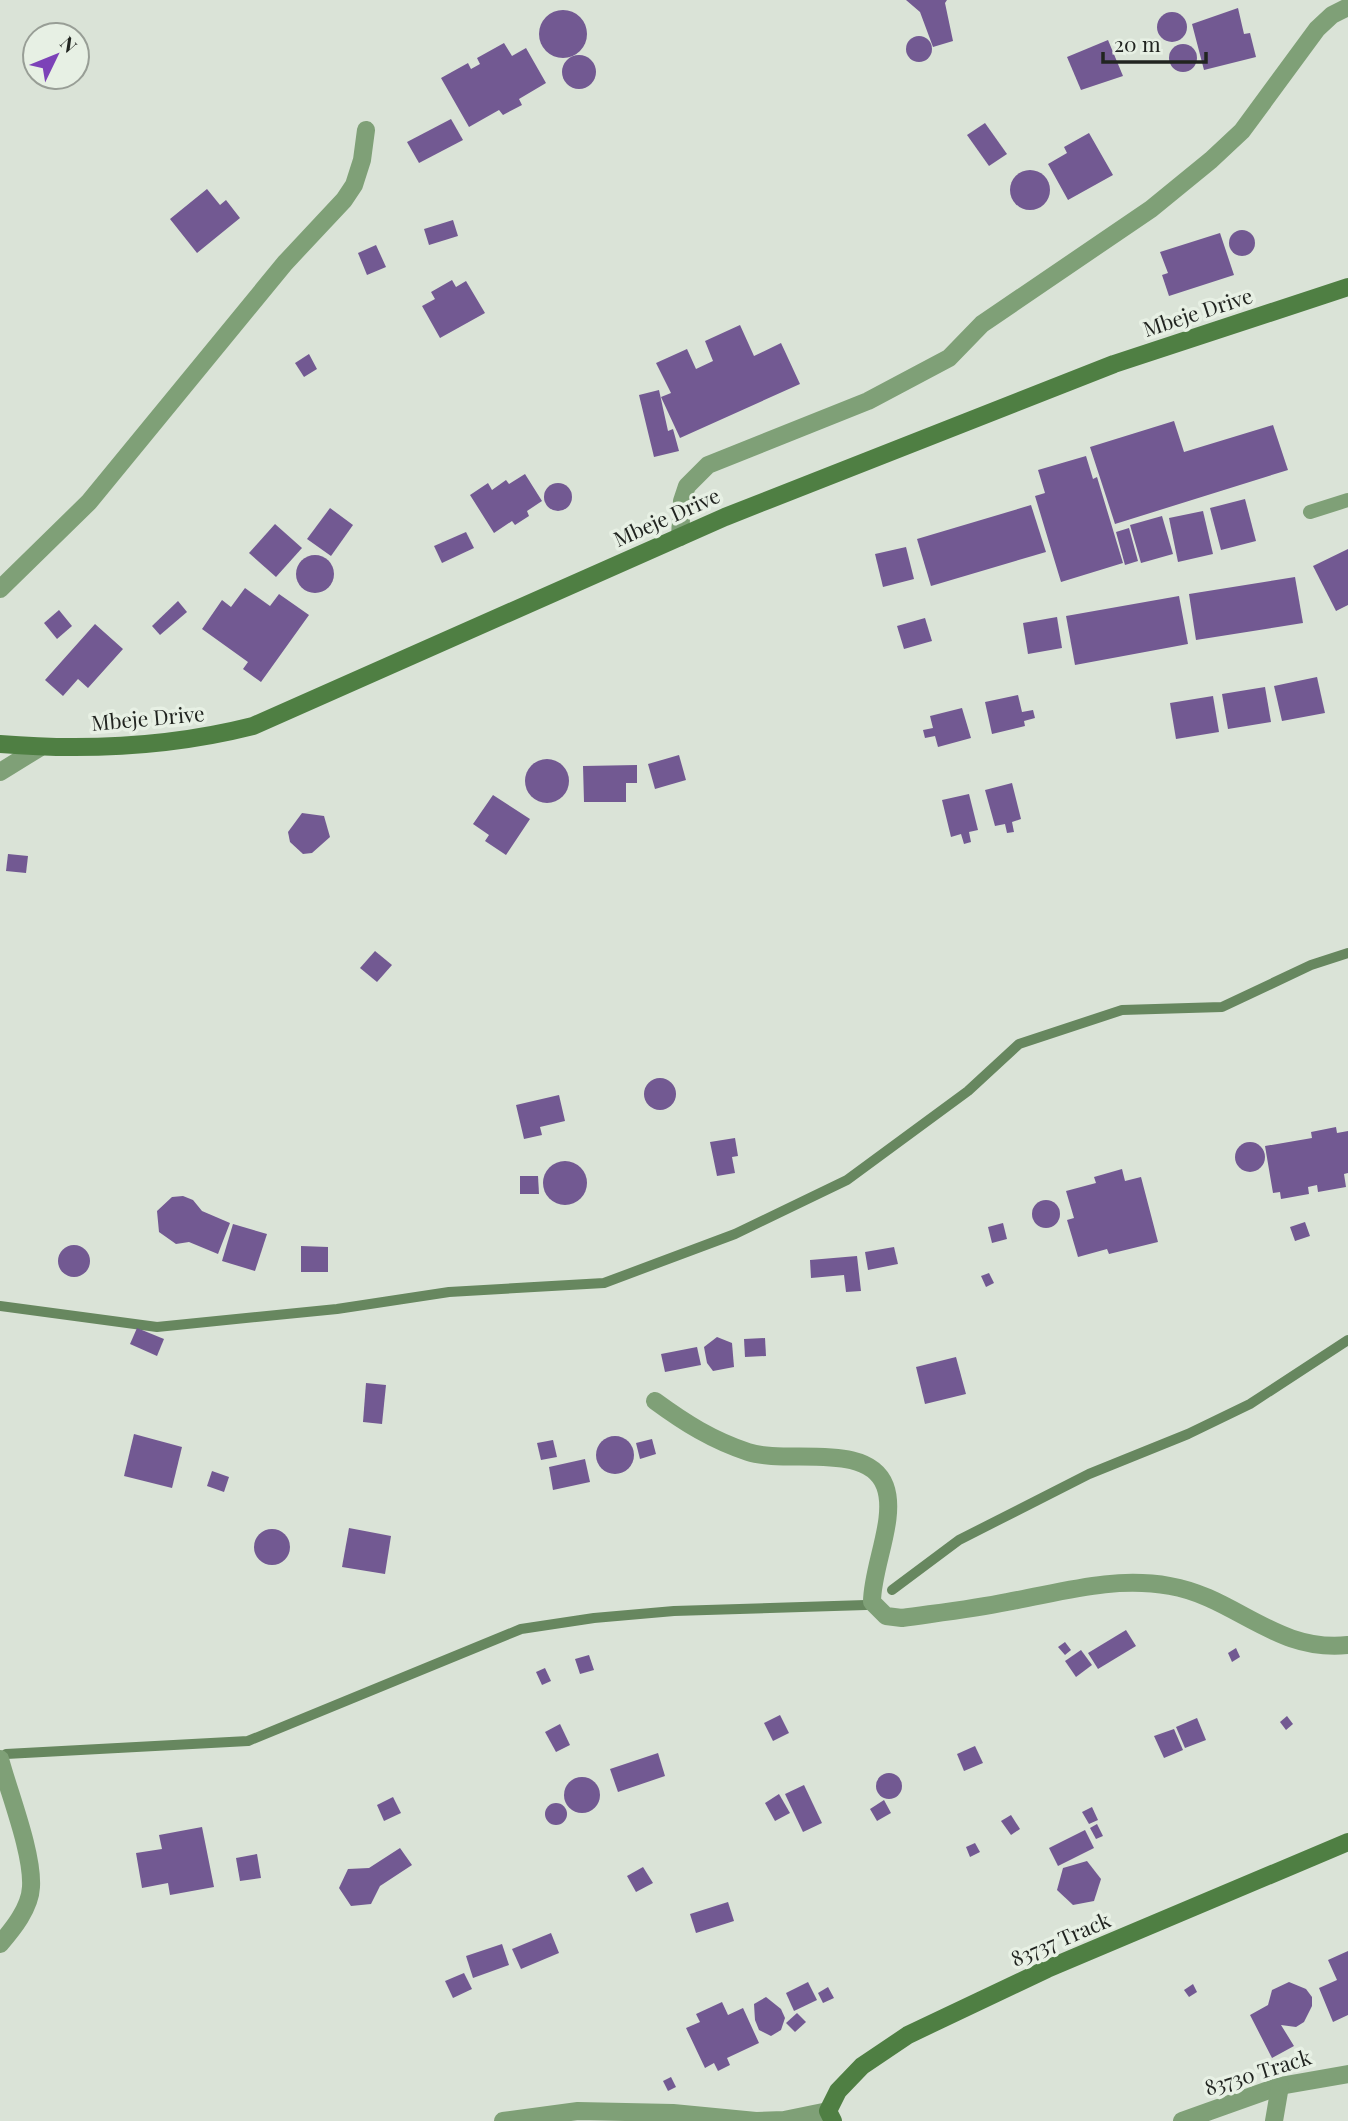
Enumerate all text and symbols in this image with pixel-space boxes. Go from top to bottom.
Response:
north arrow [21,21,91,91]
scale bar [1103,21,1206,65]
text: 20 m [1114,29,1161,57]
text: N [55,30,84,58]
street label: Mbeje Drive [1139,280,1256,342]
street label: Mbeje Drive [609,480,724,552]
street label: Mbeje Drive [90,698,206,736]
street label: 83737 Track [1006,1904,1115,1972]
street label: 83730 Track [1201,2041,1315,2101]

